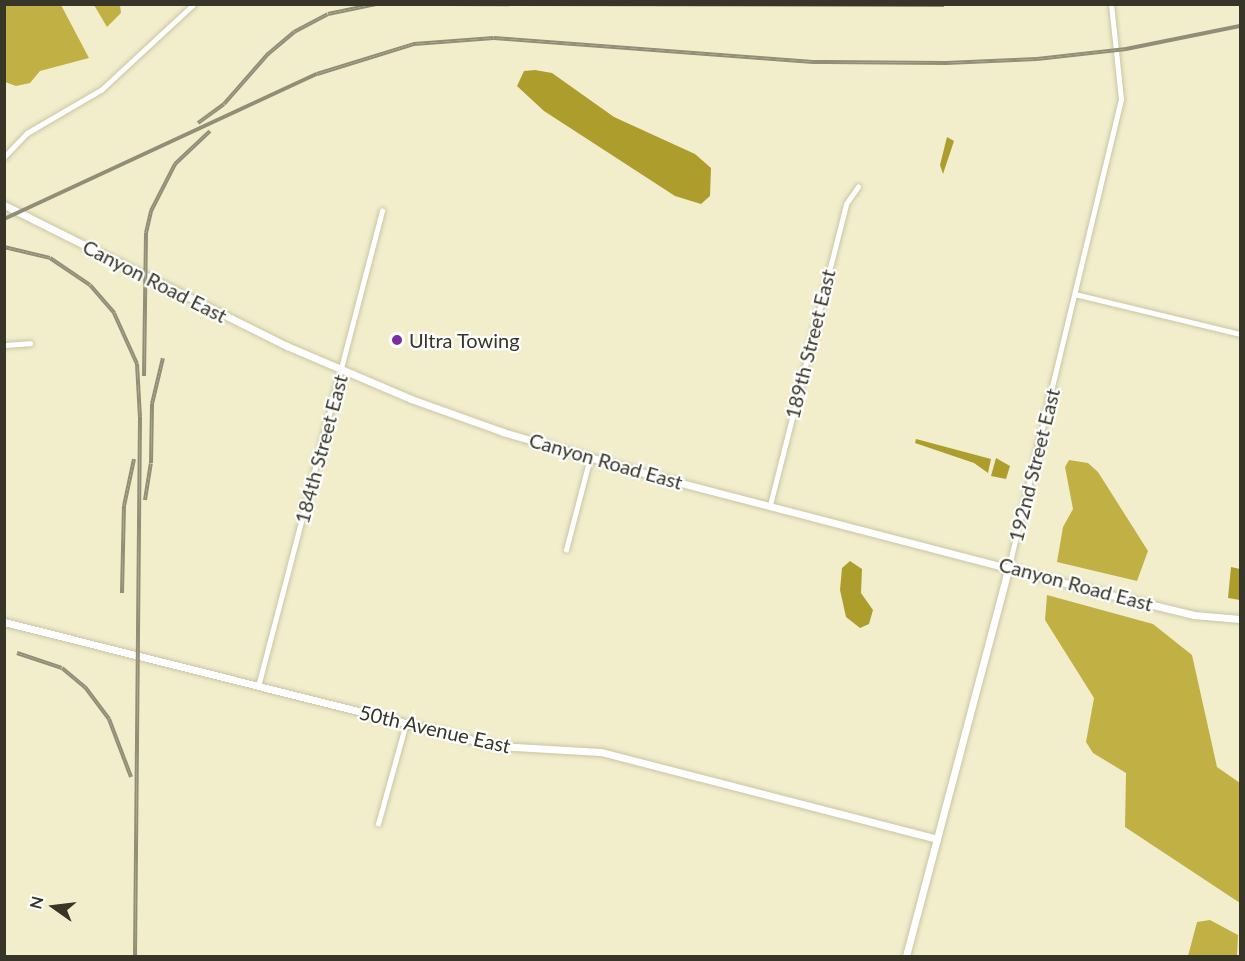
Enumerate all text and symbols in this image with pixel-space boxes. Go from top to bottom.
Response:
street label: Canyon Road East [79,234,231,328]
street label: 189th Street East [780,267,840,421]
place label: Ultra Towing [409,328,520,352]
marker: Ultra Towing [390,333,404,347]
street label: 184th Street East [290,372,352,526]
street label: 192nd Street East [1003,386,1065,544]
street label: Canyon Road East [526,428,686,494]
street label: Canyon Road East [996,552,1156,616]
street label: 50th Avenue East [357,700,513,758]
north arrow [24,877,84,937]
text: N [25,894,47,911]

